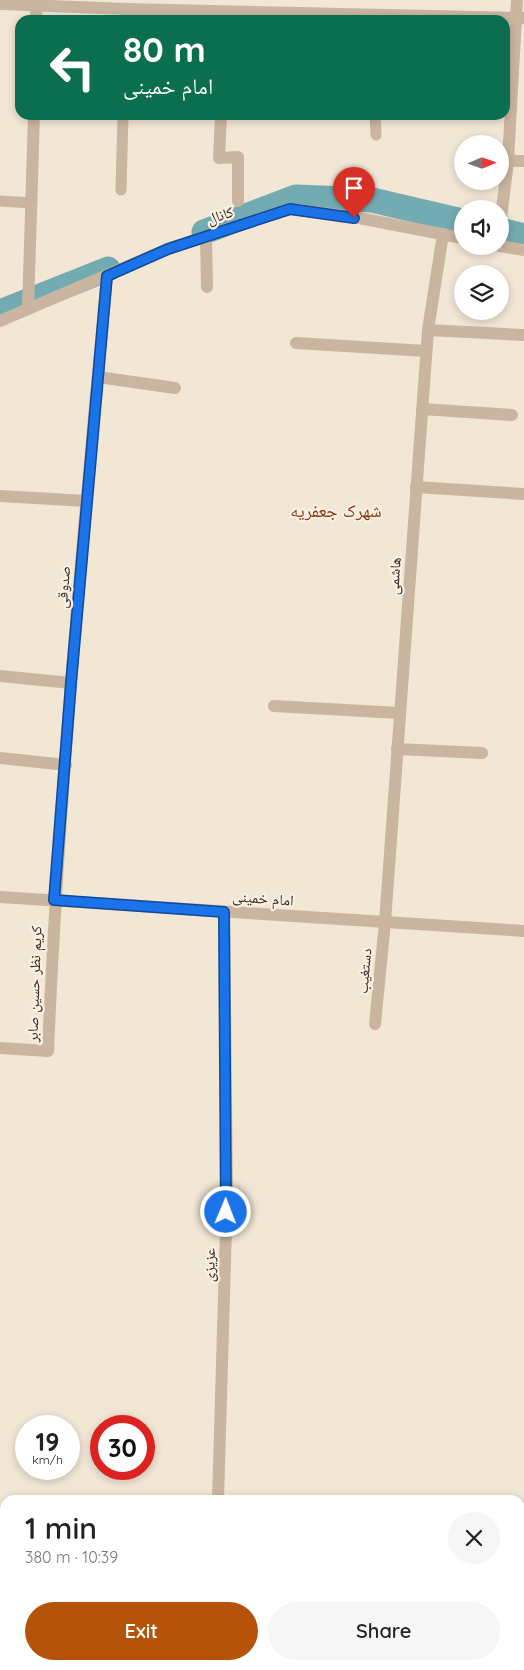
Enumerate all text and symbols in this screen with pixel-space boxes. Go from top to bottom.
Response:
text: 80 m [123,27,206,71]
icon: left [40,35,105,100]
text: امام خمینی [123,72,213,100]
north arrow [454,135,509,190]
map controls [454,135,509,320]
pin [333,167,375,218]
icon: arrive [340,174,368,202]
button: sound [454,200,509,255]
street label: کانال [204,202,236,229]
button: layers [454,265,509,320]
district label: شهرک جعفریه [290,499,382,522]
street label: هاشمی [383,556,406,596]
street label: صدوقی [52,565,75,609]
street label: امام خمینی [232,886,294,911]
street label: کریم نظر حسین صابر [22,925,47,1044]
street label: دستغیب [353,948,375,994]
position arrow [199,1185,251,1237]
street label: عزیزی [199,1247,220,1282]
speed limit sign: 30 [90,1415,155,1480]
text: 19 [36,1426,59,1457]
text: km/h [32,1452,63,1467]
text: 1 min [25,1509,97,1547]
button: close [448,1512,500,1564]
text: 380 m · 10:39 [25,1547,118,1567]
button: Exit [25,1602,258,1660]
button: Share [268,1602,500,1660]

